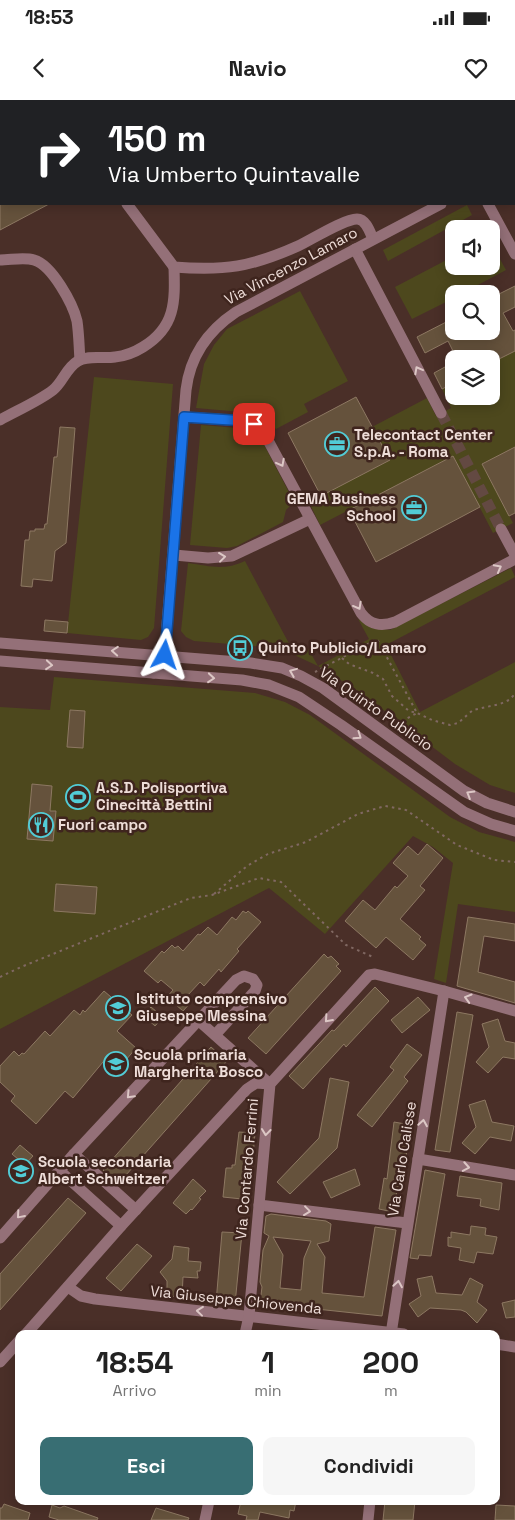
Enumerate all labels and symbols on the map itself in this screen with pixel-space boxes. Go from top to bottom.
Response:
street label: Via Vincenzo Lamaro [221,222,361,309]
one-way arrow [414,367,424,376]
pin [233,403,275,445]
place label: Telecontact Center S.p.A. - Roma [354,425,493,461]
office icon: Telecontact Center S.p.A. - Roma [324,431,350,457]
one-way arrow [275,458,285,467]
place label: GEMA Business School [287,489,396,525]
office icon: GEMA Business School [401,495,427,521]
one-way arrow [218,552,226,563]
one-way arrow [492,564,501,574]
one-way arrow [351,601,361,610]
position arrow [138,628,190,680]
bus stop icon: Quinto Publicio/Lamaro [227,635,253,661]
place label: Quinto Publicio/Lamaro [258,638,427,657]
one-way arrow [110,646,118,657]
one-way arrow [45,659,53,670]
street label: Via Quinto Publicio [316,662,437,755]
one-way arrow [289,668,298,679]
one-way arrow [207,672,215,683]
one-way arrow [352,730,362,739]
place label: A.S.D. Polisportiva Cinecittà Bettini [96,778,228,814]
sports icon: A.S.D. Polisportiva Cinecittà Bettini [65,784,91,810]
one-way arrow [466,790,475,800]
restaurant icon: Fuori campo [28,812,54,838]
place label: Fuori campo [58,815,147,834]
place label: Istituto comprensivo Giuseppe Messina [136,989,287,1025]
one-way arrow [465,993,473,1003]
school or university icon: Istituto comprensivo Giuseppe Messina [105,995,131,1021]
one-way arrow [325,1013,334,1022]
place label: Scuola primaria Margherita Bosco [134,1045,263,1081]
school or university icon: Scuola primaria Margherita Bosco [103,1051,129,1077]
one-way arrow [127,1089,136,1098]
street label: Via Contardo Ferrini [231,1098,262,1240]
street label: Via Carlo Calisse [383,1100,420,1218]
one-way arrow [418,1119,428,1128]
one-way arrow [261,1129,272,1137]
place label: Scuola secondaria Albert Schweitzer [38,1152,172,1188]
school or university icon: Scuola secondaria Albert Schweitzer [8,1158,34,1184]
one-way arrow [461,1161,470,1171]
one-way arrow [303,1205,311,1216]
one-way arrow [17,1210,26,1219]
one-way arrow [392,1280,403,1288]
street label: Via Giuseppe Chiovenda [149,1281,323,1318]
one-way arrow [196,1306,204,1317]

